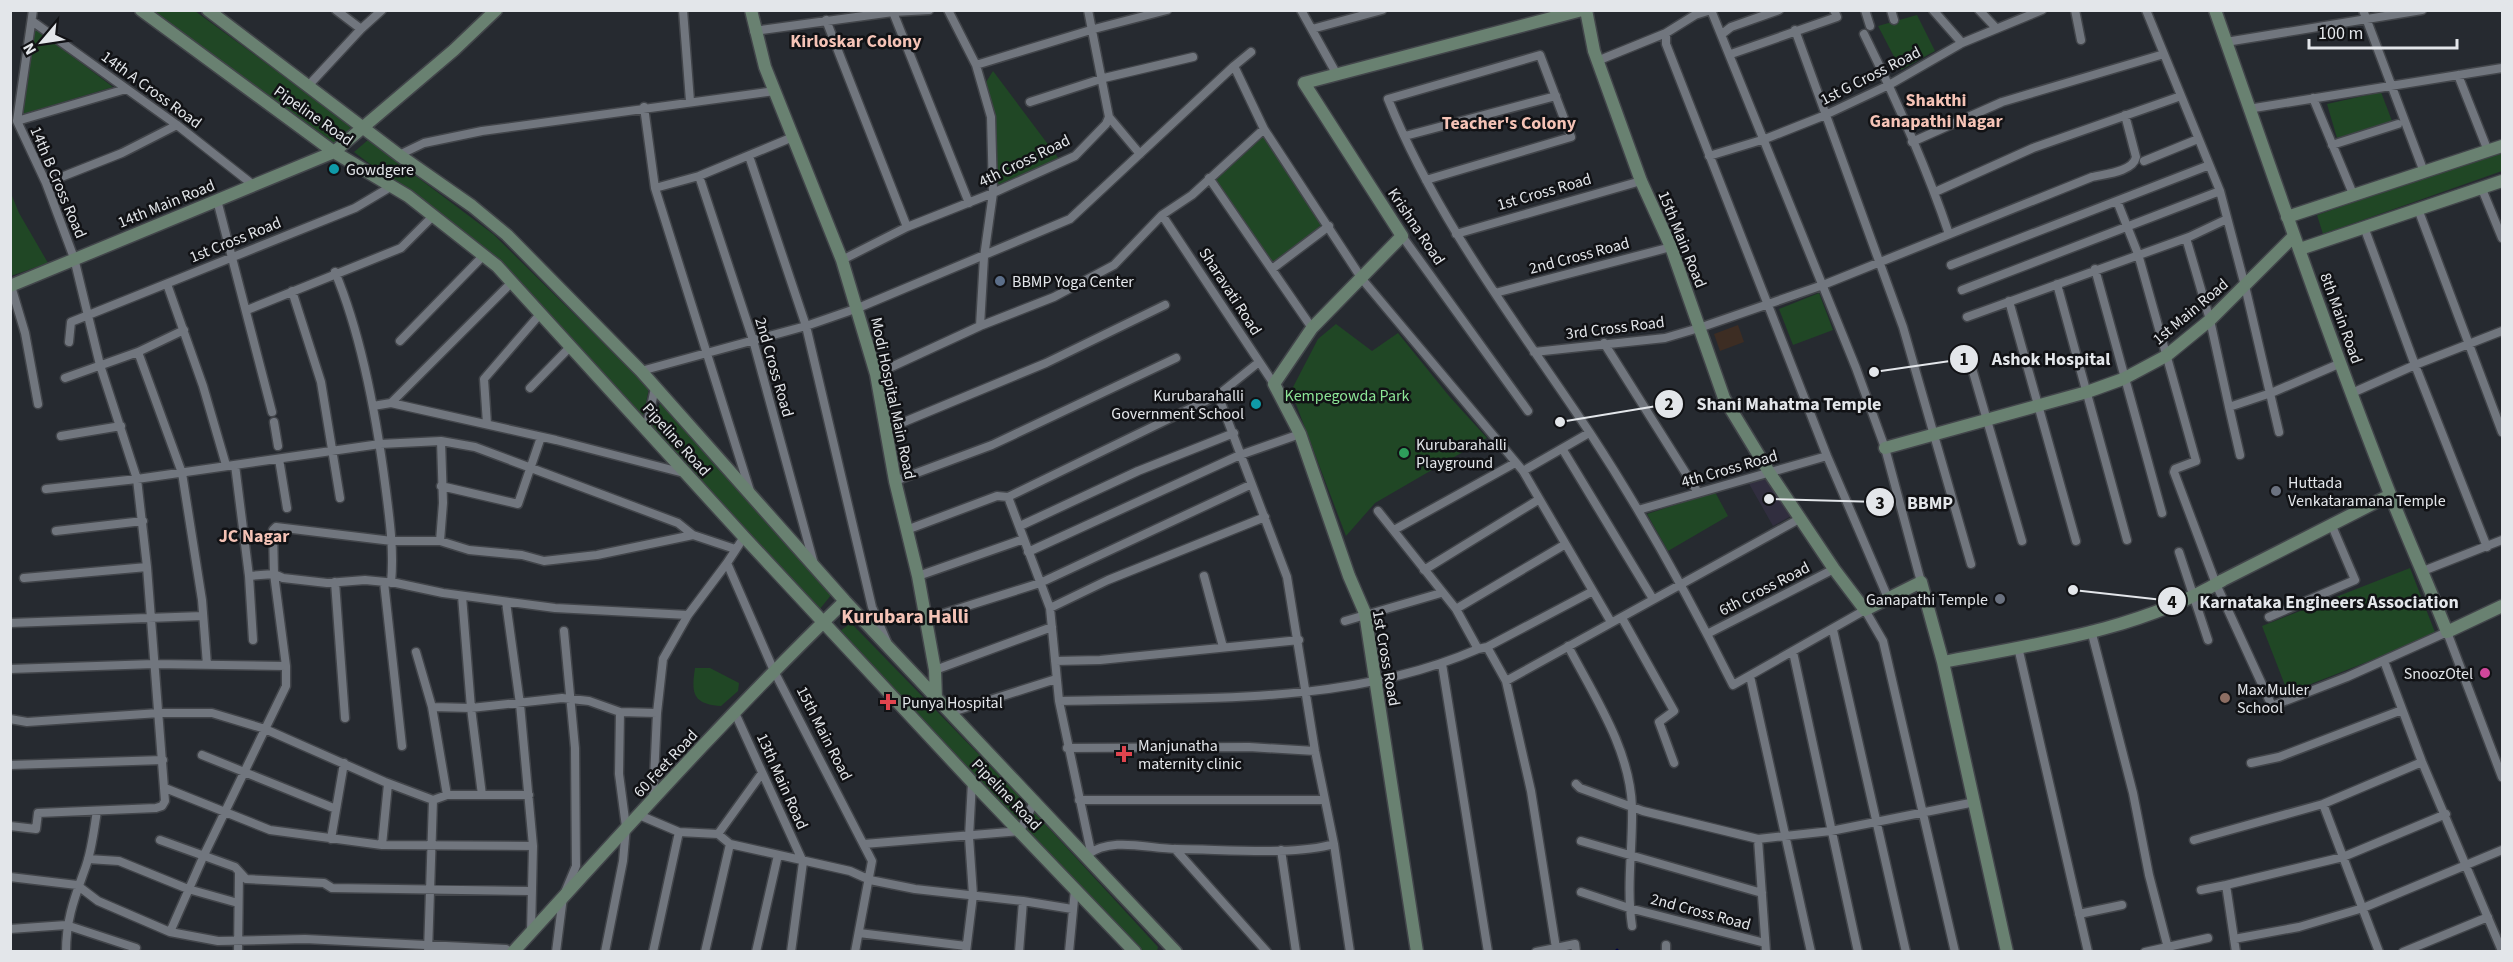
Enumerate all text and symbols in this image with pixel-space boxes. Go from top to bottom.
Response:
north arrow [12,12,72,72]
scale bar [2309,12,2458,50]
text: 100 m [2318,21,2363,46]
district label: Kirloskar Colony [790,29,922,54]
text: N [18,39,42,59]
street label: 1st G Cross Road [1816,41,1925,111]
street label: 14th A Cross Road [97,46,206,134]
street label: Pipeline Road [269,80,357,151]
district label: Shakthi Ganapathi Nagar [1869,88,2003,134]
district label: Teacher's Colony [1442,111,1577,136]
street label: 14th B Cross Road [25,123,92,242]
street label: 4th Cross Road [975,129,1074,193]
place label: Gowdgere [346,159,414,181]
marker: Gowdgere [327,162,341,176]
street label: 1st Cross Road [1495,168,1594,216]
street label: 14th Main Road [114,174,218,233]
street label: Krishna Road [1382,184,1450,269]
street label: 15th Main Road [1653,187,1712,291]
street label: 1st Cross Road [186,212,284,268]
street label: 2nd Cross Road [1527,232,1632,280]
street label: Sharavati Road [1194,243,1267,340]
street label: 8th Main Road [2314,270,2368,367]
place label: BBMP Yoga Center [1012,271,1134,293]
street label: 1st Main Road [2148,273,2233,350]
marker: BBMP Yoga Center [993,274,1007,288]
street label: 3rd Cross Road [1564,311,1666,345]
street label: 2nd Cross Road [749,315,799,420]
street label: Modi Hospital Main Road [865,315,921,481]
callout: Ashok Hospital [1949,341,2122,377]
text: 1 [1959,347,1969,372]
text: Ashok Hospital [1991,347,2110,372]
place label: Kurubarahalli Government School [1111,385,1244,425]
park label: Kempegowda Park [1285,385,1410,407]
callout: Shani Mahatma Temple [1654,386,1893,422]
text: 2 [1664,392,1674,417]
text: Shani Mahatma Temple [1697,392,1881,417]
marker: Kurubarahalli Government School [1249,397,1263,411]
street label: Pipeline Road [637,398,715,481]
place label: Kurubarahalli Playground [1416,434,1507,474]
street label: 4th Cross Road [1678,445,1780,493]
marker: Kurubarahalli Playground [1397,446,1411,460]
place label: Huttada Venkataramana Temple [2288,472,2446,512]
callout: BBMP [1865,484,1965,520]
marker: Huttada Venkataramana Temple [2269,484,2283,498]
text: 3 [1875,491,1885,516]
text: BBMP [1907,491,1953,516]
district label: JC Nagar [219,524,290,549]
street label: 6th Cross Road [1715,557,1814,621]
callout: Karnataka Engineers Association [2157,583,2470,619]
place label: Ganapathi Temple [1866,589,1988,611]
text: 4 [2167,590,2177,615]
text: Karnataka Engineers Association [2199,590,2459,615]
marker: Ganapathi Temple [1993,592,2007,606]
district label: Kurubara Halli [841,603,969,631]
street label: 1st Cross Road [1367,608,1405,708]
place label: SnoozOtel [2404,663,2473,685]
marker: SnoozOtel [2478,666,2492,680]
place label: Max Muller School [2237,679,2309,719]
street label: 15th Main Road [791,683,857,784]
marker: Max Muller School [2218,691,2232,705]
place label: Punya Hospital [902,692,1003,714]
marker: Punya Hospital [879,693,897,711]
street label: 60 Feet Road [629,725,703,802]
street label: 13th Main Road [751,730,813,833]
place label: Manjunatha maternity clinic [1138,735,1242,775]
marker: Manjunatha maternity clinic [1115,745,1133,763]
street label: Pipeline Road [966,754,1046,835]
street label: 2nd Cross Road [1648,888,1753,936]

